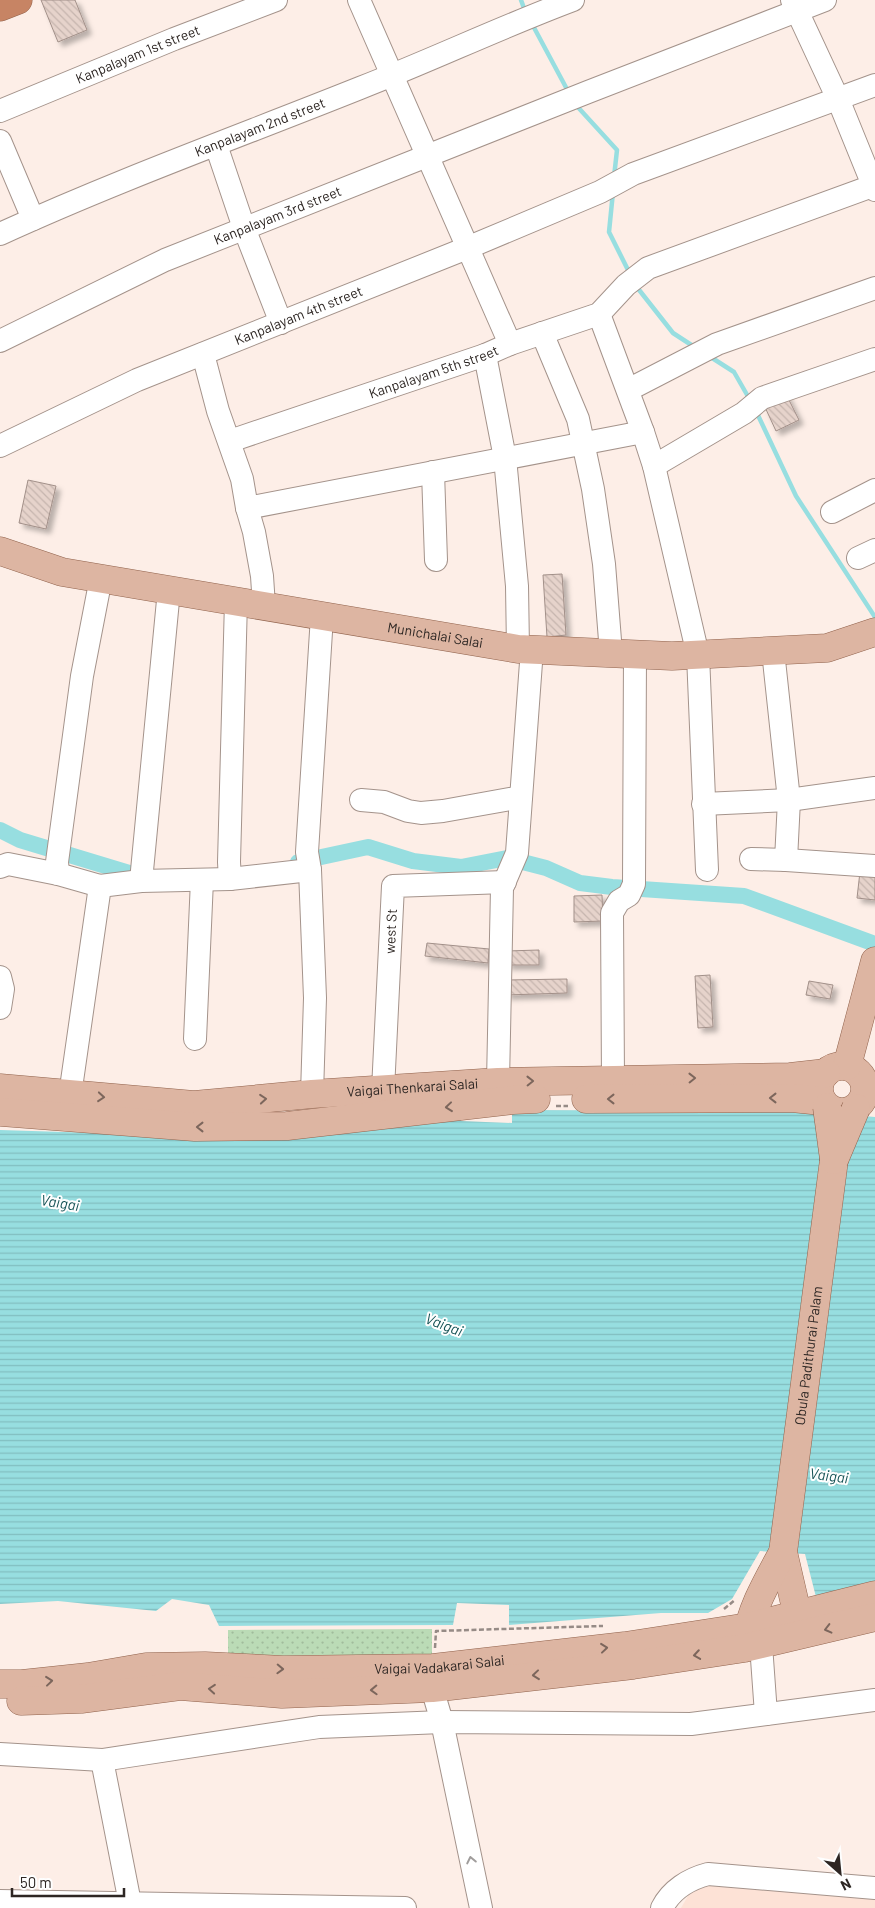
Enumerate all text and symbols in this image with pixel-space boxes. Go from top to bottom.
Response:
street label: Kanpalayam 1st street [73,21,202,87]
street label: Kanpalayam 2nd street [192,94,327,160]
street label: Kanpalayam 3rd street [211,182,344,248]
street label: Kanpalayam 4th street [232,282,365,348]
street label: Kanpalayam 5th street [366,341,501,402]
street label: Munichalai Salai [386,618,484,651]
street label: west St [381,908,400,954]
one-way arrow [688,1073,696,1084]
street label: Vaigai Thenkarai Salai [346,1074,479,1100]
one-way arrow [526,1076,534,1087]
one-way arrow [97,1092,105,1103]
one-way arrow [769,1093,777,1103]
one-way arrow [259,1094,267,1105]
one-way arrow [607,1094,614,1104]
one-way arrow [445,1101,453,1112]
one-way arrow [196,1122,204,1132]
water label: Vaigai [39,1190,81,1214]
street label: Obula Padithurai Palam [791,1285,826,1426]
water label: Vaigai [423,1309,466,1340]
water label: Vaigai [809,1464,850,1486]
one-way arrow [823,1623,832,1634]
one-way arrow [600,1643,608,1654]
one-way arrow [693,1650,701,1660]
street label: Vaigai Vadakarai Salai [374,1651,506,1677]
one-way arrow [276,1664,284,1675]
one-way arrow [532,1669,540,1680]
one-way arrow [45,1676,53,1687]
one-way arrow [208,1683,216,1694]
one-way arrow [370,1685,378,1696]
north arrow [815,1848,865,1898]
one-way arrow [466,1856,476,1865]
scale bar [12,1866,125,1898]
text: 50 m [20,1873,52,1891]
text: N [838,1875,854,1895]

